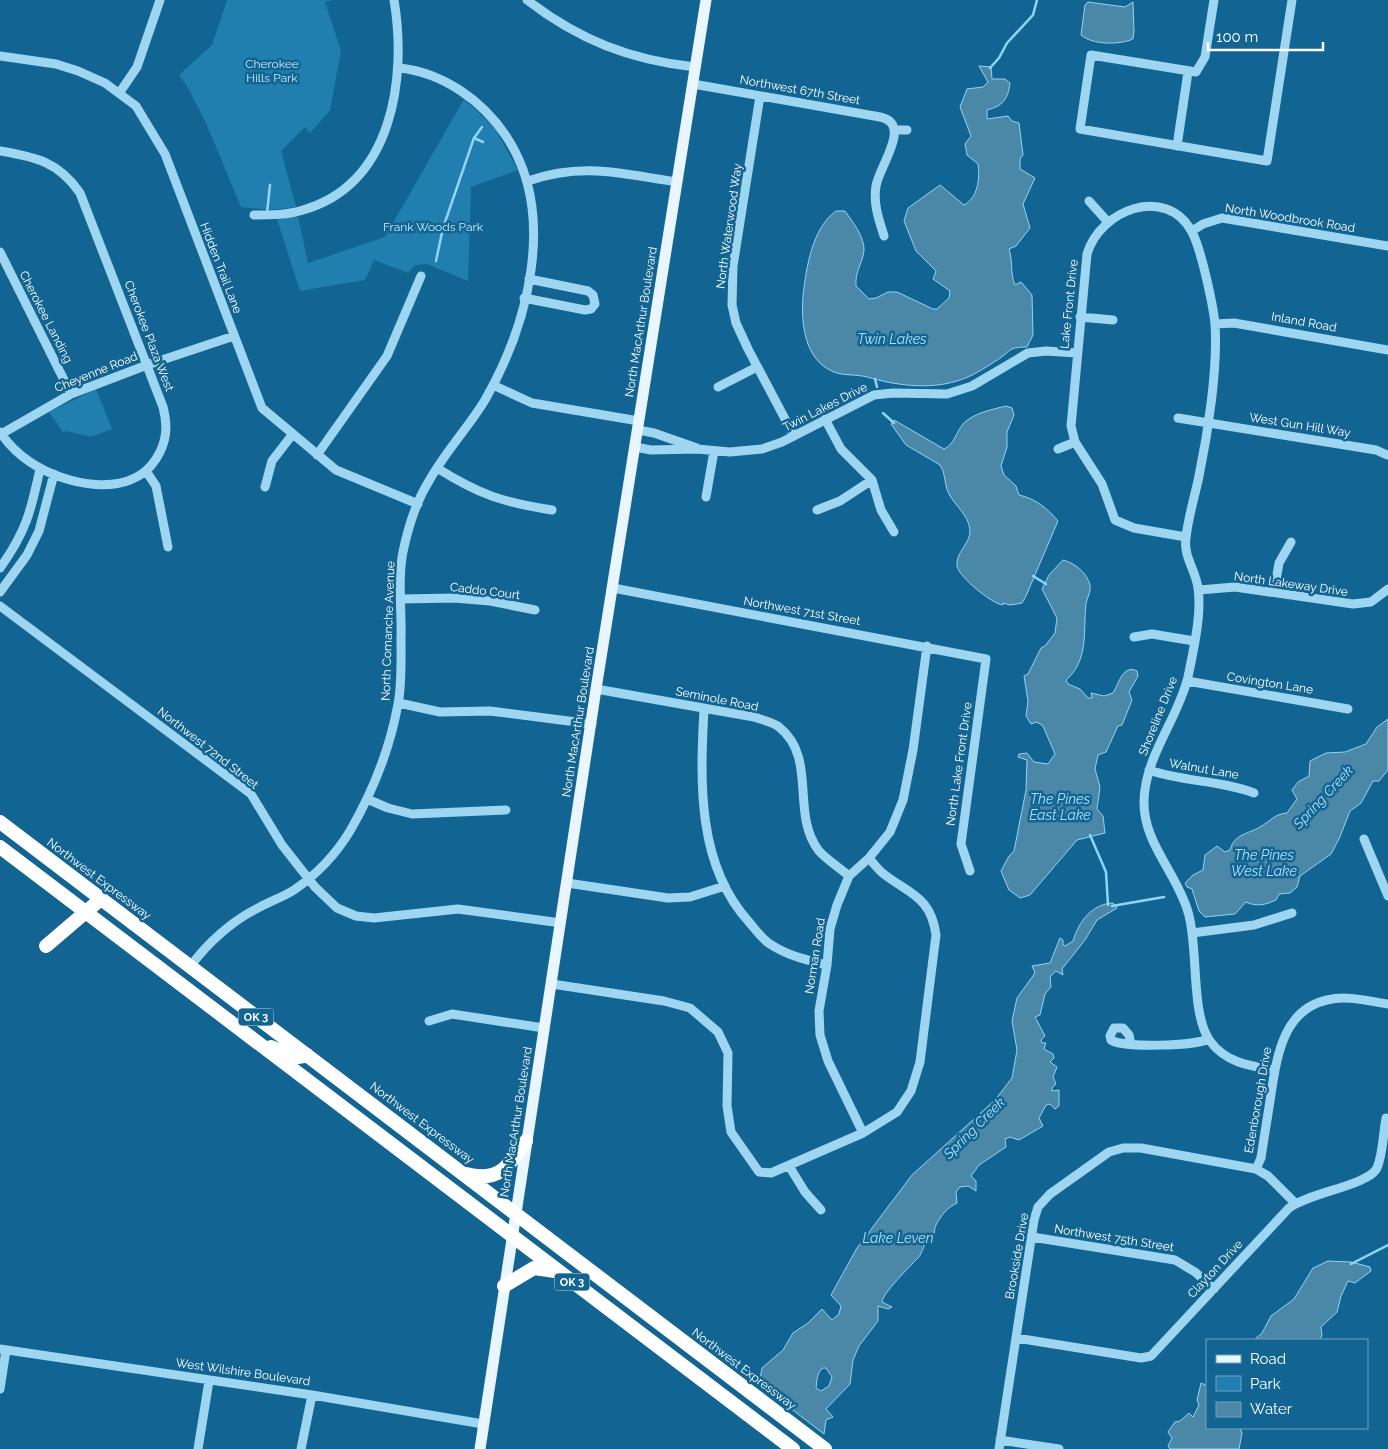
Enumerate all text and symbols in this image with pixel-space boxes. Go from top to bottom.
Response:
scale bar [1208,20,1323,52]
text: 100 m [1216,28,1258,46]
park label: Cherokee Hills Park [245,57,299,85]
street label: Northwest 67th Street [739,73,861,107]
street label: North Waterwood Way [713,162,745,290]
street label: North Woodbrook Road [1224,201,1356,235]
park label: Frank Woods Park [383,220,484,234]
street label: Hidden Trail Lane [197,221,245,315]
street label: North MacArthur Boulevard [622,246,660,398]
street label: Lake Front Drive [1057,258,1081,350]
street label: Cherokee Landing [17,269,75,365]
street label: Cherokee Plaza West [121,279,177,393]
street label: Inland Road [1270,309,1338,335]
water label: Twin Lakes [857,331,927,347]
street label: Cheyenne Road [52,349,140,395]
street label: Twin Lakes Drive [780,380,870,434]
street label: West Gun Hill Way [1248,410,1352,440]
street label: North Comanche Avenue [379,561,397,701]
street label: North Lakeway Drive [1233,569,1349,599]
street label: Caddo Court [449,580,521,602]
street label: Northwest 71st Street [742,594,862,628]
street label: North MacArthur Boulevard [559,646,597,798]
street label: Covington Lane [1226,669,1314,697]
street label: Shoreline Drive [1136,674,1180,758]
street label: Seminole Road [674,684,760,714]
street label: North Lake Front Drive [943,701,975,827]
street label: Northwest 72nd Street [155,704,261,792]
street label: Walnut Lane [1168,756,1240,782]
water label: Spring Creek [1289,762,1357,832]
water label: The Pines East Lake [1029,791,1091,823]
street label: Northwest Expressway [44,835,154,923]
water label: The Pines West Lake [1231,847,1297,879]
street label: Norman Road [802,917,828,995]
road number: OK 3 [238,1009,274,1026]
street label: North MacArthur Boulevard [497,1046,535,1198]
street label: Edenborough Drive [1242,1046,1274,1154]
street label: Northwest Expressway [367,1079,477,1167]
water label: Spring Creek [939,1094,1008,1163]
street label: Brookside Drive [1003,1212,1031,1300]
street label: Northwest 75th Street [1053,1222,1175,1254]
water label: Lake Leven [862,1230,934,1246]
street label: Clayton Drive [1185,1237,1245,1301]
road number: OK 3 [554,1274,590,1290]
street label: Northwest Expressway [689,1325,799,1413]
legend [1206,1339,1368,1429]
text: Road [1250,1350,1286,1368]
street label: West Wilshire Boulevard [175,1356,311,1388]
text: Park [1250,1375,1281,1393]
text: Water [1250,1400,1293,1418]

